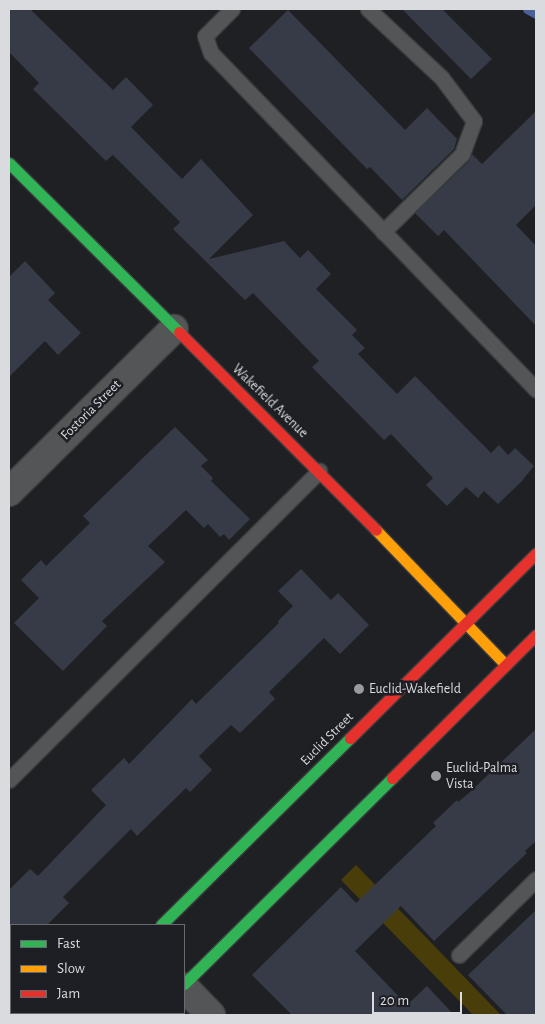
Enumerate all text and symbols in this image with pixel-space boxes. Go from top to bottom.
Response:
street label: Wakefield Avenue [229,361,311,441]
street label: Fostoria Street [57,376,125,444]
place label: Euclid-Wakefield [369,681,461,697]
marker: Euclid-Wakefield [353,683,365,695]
street label: Euclid Street [297,709,357,769]
place label: Euclid-Palma Vista [446,760,517,792]
marker: Euclid-Palma Vista [430,770,442,782]
legend [10,924,185,1014]
text: Fast [57,936,80,951]
text: Slow [57,961,85,976]
scale bar [375,982,465,1014]
text: Jam [57,986,80,1001]
text: 20 m [380,993,409,1008]

